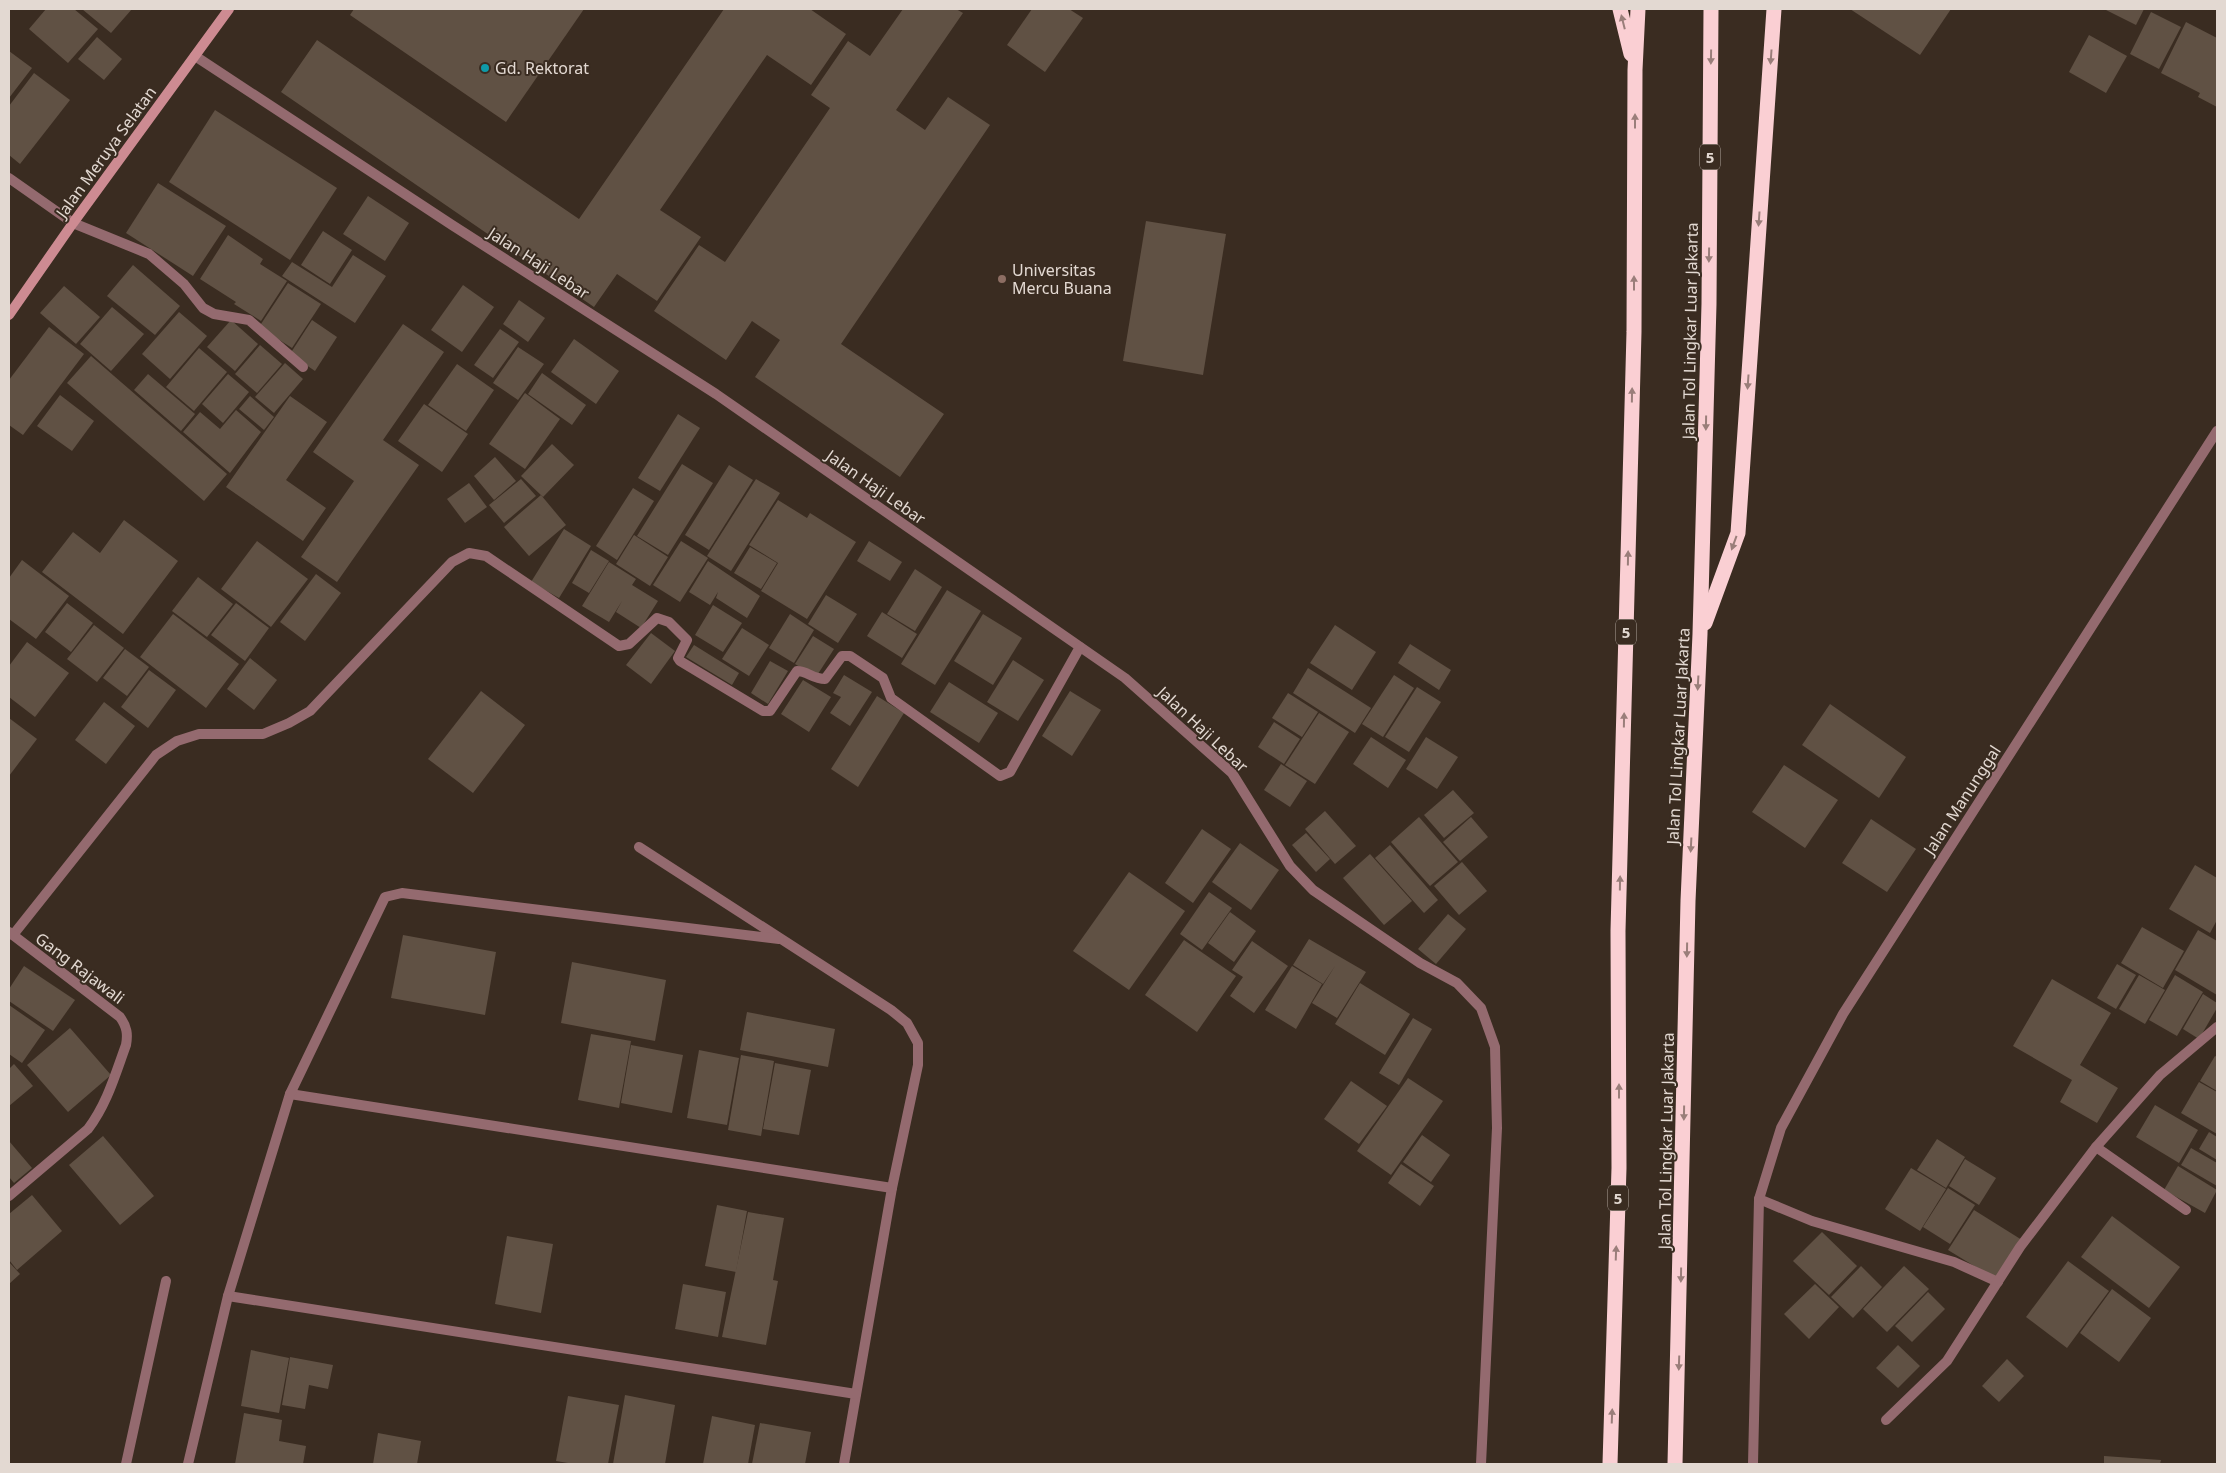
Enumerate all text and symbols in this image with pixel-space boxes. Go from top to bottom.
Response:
one-way arrow [1619,15,1627,30]
one-way arrow [1707,50,1715,66]
one-way arrow [1766,50,1774,66]
place label: Gd. Rektorat [495,57,589,79]
marker: Gd. Rektorat [479,62,491,74]
street label: Jalan Meruya Selatan [50,82,161,224]
one-way arrow [1631,112,1639,128]
road number: 5 [1700,144,1720,170]
one-way arrow [1755,212,1763,228]
street label: Jalan Haji Lebar [482,221,594,304]
street label: Jalan Tol Lingkar Luar Jakarta [1677,222,1703,442]
one-way arrow [1705,247,1713,263]
place label: Universitas Mercu Buana [1012,259,1112,299]
marker: Universitas Mercu Buana [996,273,1008,285]
one-way arrow [1630,275,1638,291]
one-way arrow [1744,374,1752,390]
one-way arrow [1628,387,1636,403]
one-way arrow [1701,415,1709,431]
street label: Jalan Haji Lebar [820,443,930,530]
one-way arrow [1730,536,1738,551]
one-way arrow [1624,549,1632,565]
road number: 5 [1616,620,1636,644]
street label: Jalan Tol Lingkar Luar Jakarta [1661,627,1695,847]
one-way arrow [1694,675,1702,691]
street label: Jalan Haji Lebar [1151,680,1253,777]
one-way arrow [1620,712,1628,728]
street label: Jalan Manunggal [1917,741,2006,861]
one-way arrow [1686,837,1694,853]
one-way arrow [1616,874,1624,890]
street label: Gang Rajawali [31,927,129,1009]
one-way arrow [1683,942,1691,958]
street label: Jalan Tol Lingkar Luar Jakarta [1653,1032,1679,1252]
one-way arrow [1615,1082,1623,1098]
one-way arrow [1680,1105,1688,1121]
road number: 5 [1608,1186,1628,1210]
one-way arrow [1613,1245,1621,1261]
one-way arrow [1677,1267,1685,1283]
one-way arrow [1674,1355,1682,1371]
one-way arrow [1608,1407,1616,1423]

